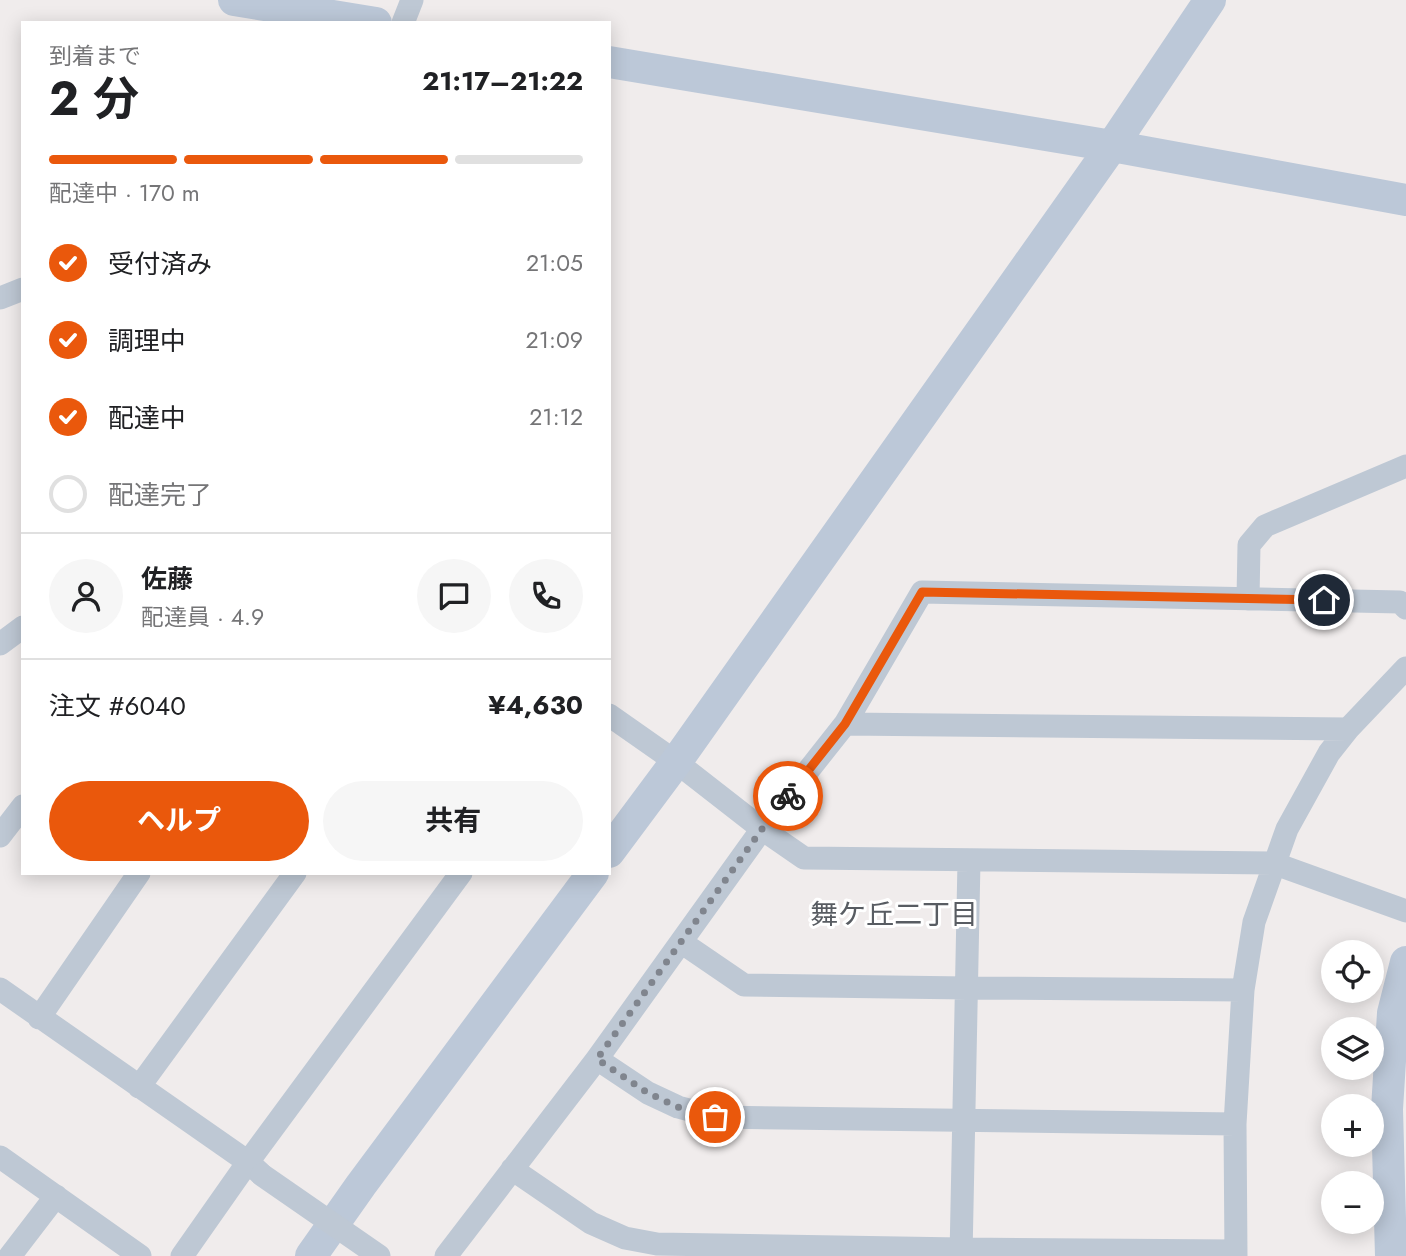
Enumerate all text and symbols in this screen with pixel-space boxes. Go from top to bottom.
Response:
text: 到着まで [49,39,141,73]
text: 21:17–21:22 [422,62,583,100]
text: 2 分 [49,66,139,132]
text: 配達中 · 170 m [49,176,200,210]
icon: check [49,244,87,282]
text: 受付済み [108,245,212,283]
text: 21:05 [526,246,583,280]
icon: check [49,321,87,359]
text: 調理中 [108,322,186,360]
text: 21:09 [526,323,583,357]
icon: check [49,398,87,436]
text: 配達中 [108,399,186,437]
text: 21:12 [529,400,583,434]
text: 配達完了 [108,476,212,514]
button: person [49,559,123,633]
button: chat [417,559,491,633]
button: phone [509,559,583,633]
text: 佐藤 [141,560,193,598]
pin [1294,570,1354,630]
icon: home [1305,581,1343,619]
text: 配達員 · 4.9 [141,600,264,634]
text: ¥4,630 [488,686,583,724]
text: 注文 #6040 [49,687,186,725]
courier [753,761,823,831]
icon: bike [769,777,807,815]
button: ヘルプ [49,781,309,861]
button: 共有 [323,781,583,861]
district label: 舞ケ丘二丁目 [810,894,978,935]
map controls [1321,940,1384,1234]
button: locate [1321,940,1384,1003]
button: layers [1321,1017,1384,1080]
pin [685,1087,745,1147]
button: + [1321,1094,1384,1157]
icon: bag [696,1098,734,1136]
button: − [1321,1171,1384,1234]

